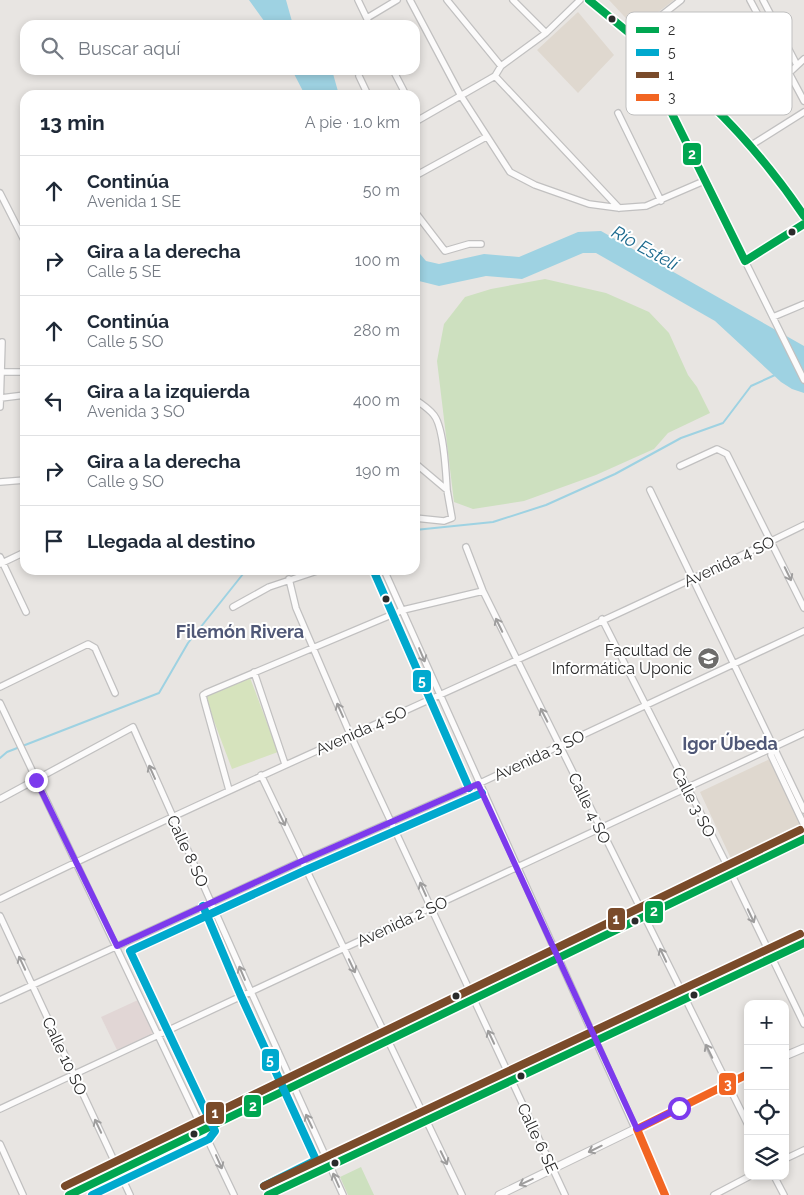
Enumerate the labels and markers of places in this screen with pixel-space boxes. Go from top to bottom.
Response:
unlabelled marker [607,14,617,24]
unlabelled marker [787,227,797,237]
unlabelled marker [381,594,391,604]
place label: Facultad de Informática Uponic [552,641,692,678]
school or university icon: Facultad de Informática Uponic [696,647,720,671]
unlabelled marker [630,916,640,926]
unlabelled marker [689,990,699,1000]
unlabelled marker [451,991,461,1001]
unlabelled marker [516,1071,526,1081]
unlabelled marker [189,1129,199,1139]
unlabelled marker [330,1158,340,1168]

